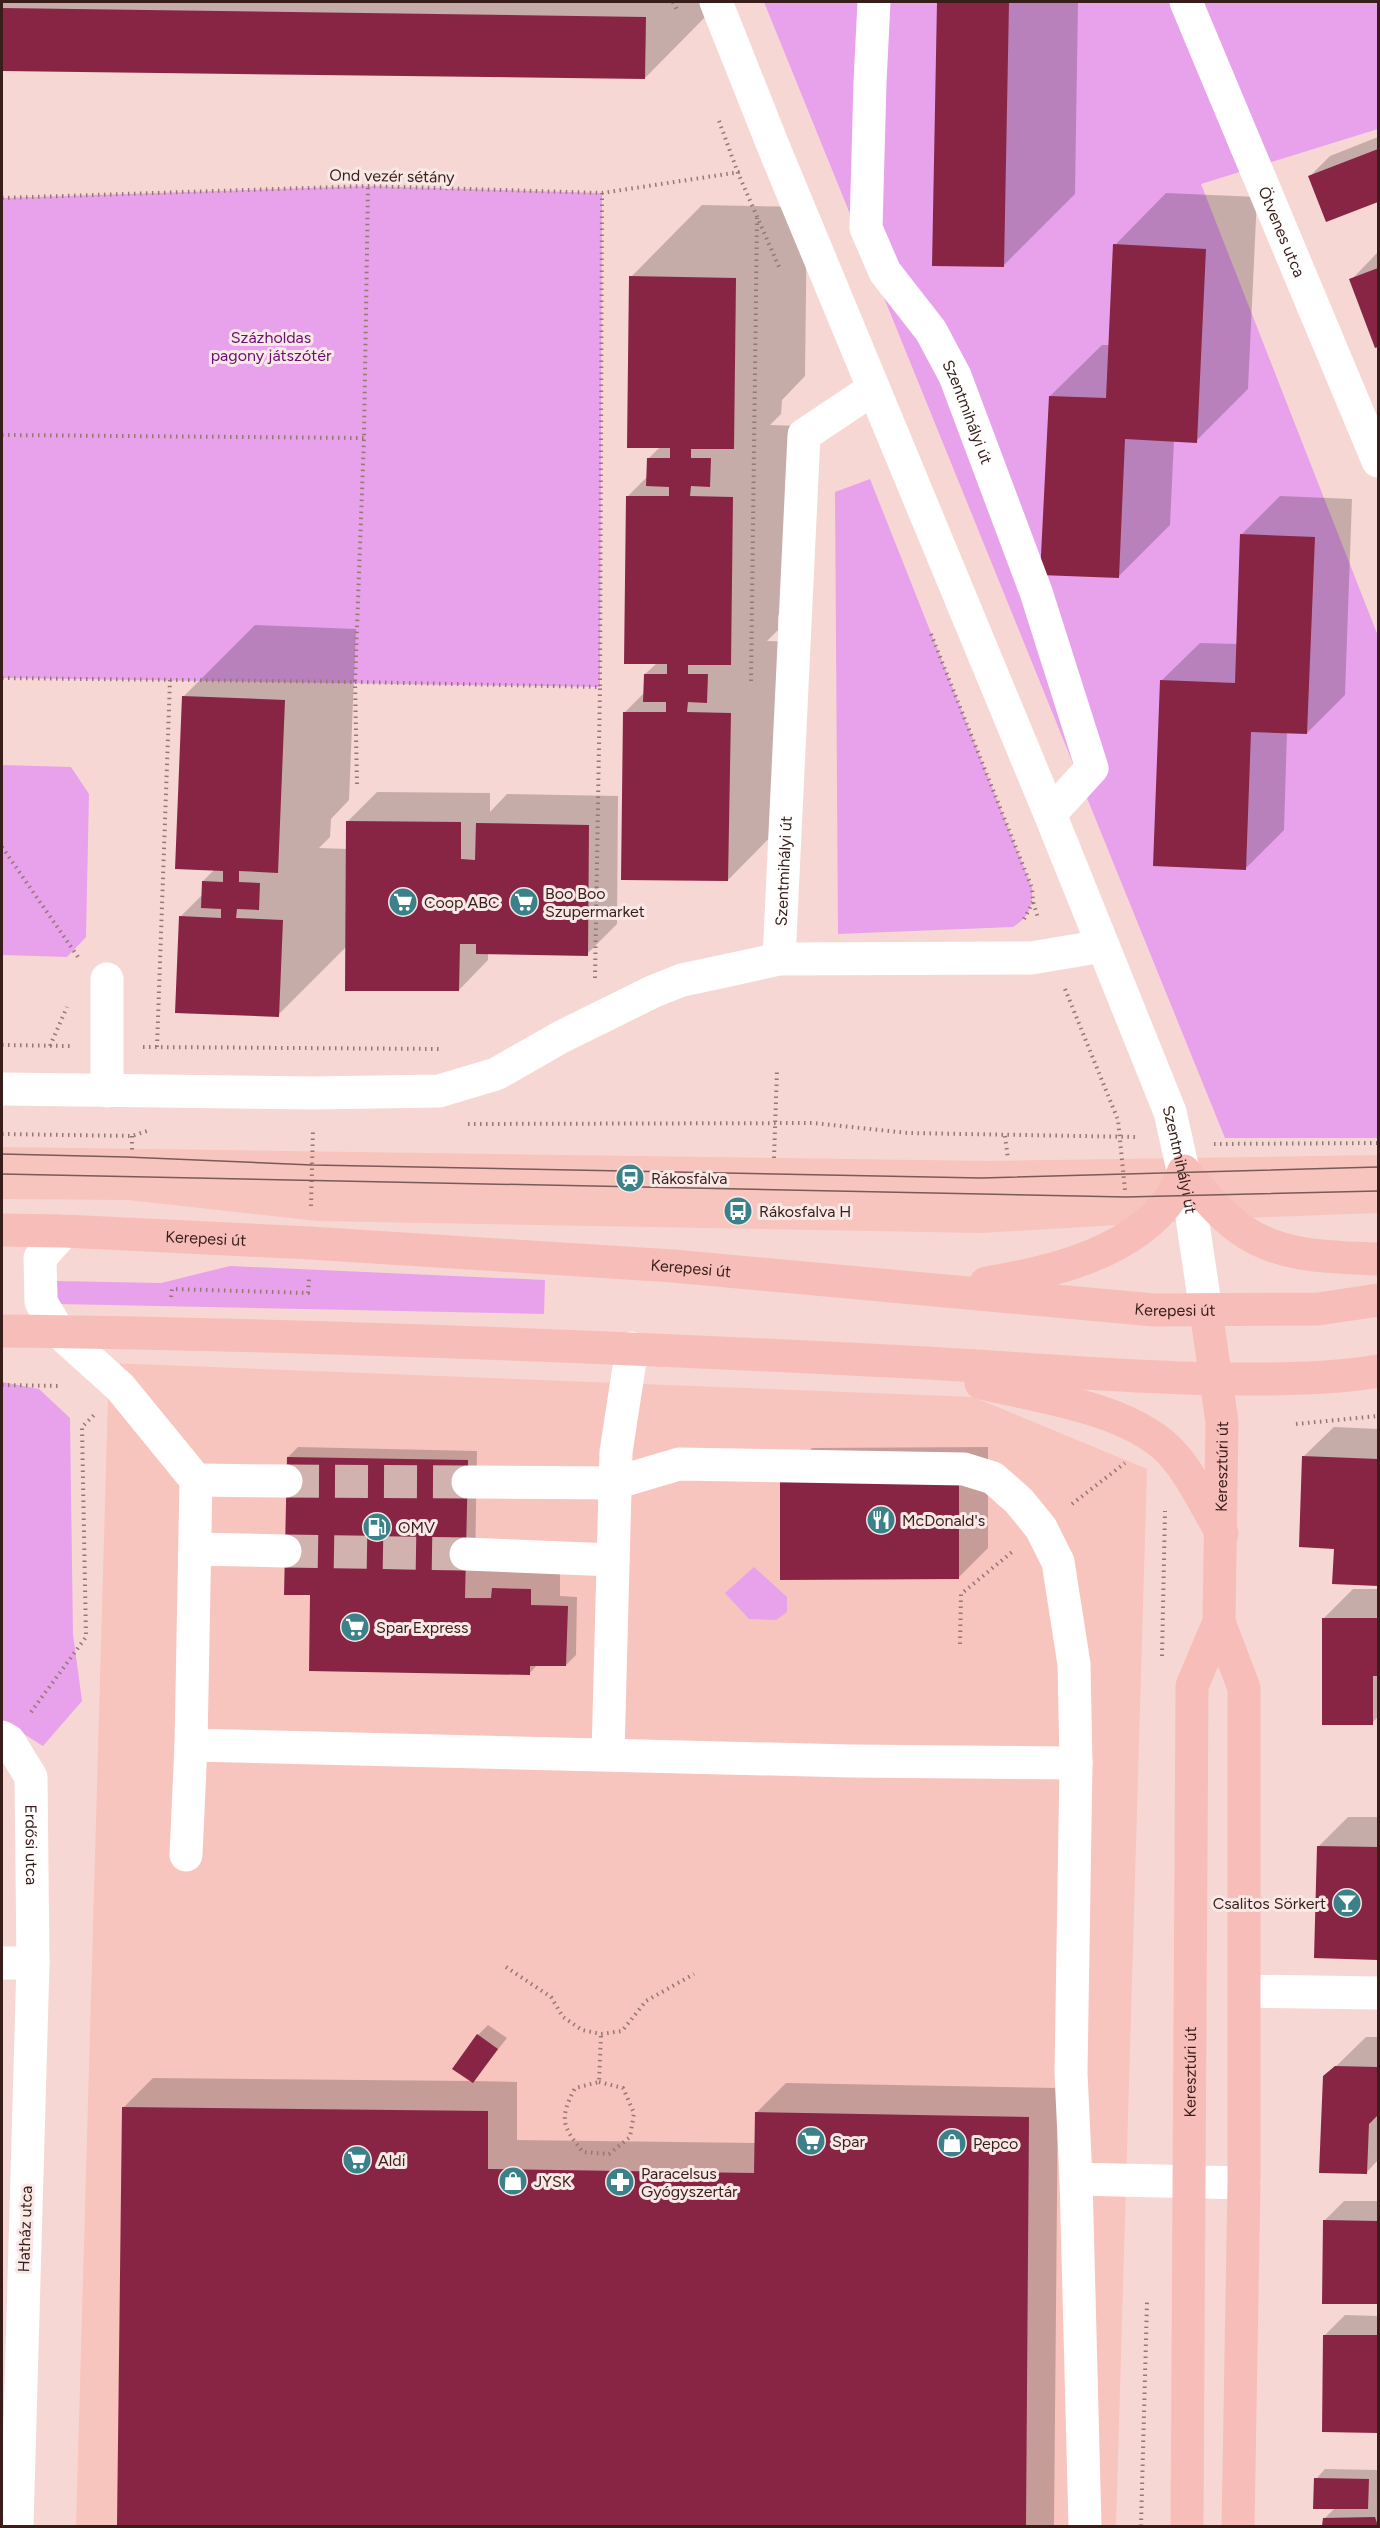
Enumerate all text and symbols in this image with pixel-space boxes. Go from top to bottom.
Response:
street label: Ond vezér sétány [329,165,455,187]
street label: Ötvenes utca [1255,184,1309,280]
park label: Százholdas pagony játszótér [211,328,332,365]
street label: Szentmihályi út [939,356,997,467]
street label: Szentmihályi út [771,815,795,927]
place label: Boo Boo Szupermarket [545,884,645,921]
supermarket icon: Coop ABC [387,886,419,918]
supermarket icon: Boo Boo Szupermarket [508,886,540,918]
place label: Coop ABC [424,893,500,912]
street label: Szentmihályi út [1159,1102,1201,1215]
station icon: Rákosfalva [614,1162,646,1194]
place label: Rákosfalva [651,1169,727,1188]
bus stop icon: Rákosfalva H [722,1195,754,1227]
place label: Rákosfalva H [759,1202,851,1221]
street label: Kerepesi út [165,1226,247,1249]
street label: Kerepesi út [650,1255,732,1281]
street label: Kerepesi út [1134,1299,1215,1320]
street label: Keresztúri út [1211,1421,1232,1512]
restaurant icon: McDonald's [865,1504,897,1536]
fuel station icon: OMV [361,1511,393,1543]
place label: McDonald's [902,1511,985,1530]
place label: OMV [398,1518,435,1537]
supermarket icon: Spar Express [339,1611,371,1643]
place label: Spar Express [376,1618,468,1637]
street label: Erdősi utca [22,1804,42,1885]
bar icon: Csalitos Sörkert [1331,1887,1363,1919]
place label: Csalitos Sörkert [1213,1894,1326,1913]
street label: Keresztúri út [1180,2026,1199,2118]
supermarket icon: Spar [795,2125,827,2157]
shop icon: Pepco [936,2127,968,2159]
place label: Spar [832,2132,865,2151]
place label: Pepco [973,2134,1018,2153]
supermarket icon: Aldi [341,2144,373,2176]
place label: Aldi [378,2151,405,2170]
place label: Paracelsus Gyógyszertár [641,2164,738,2201]
shop icon: JYSK [497,2165,529,2197]
pharmacy icon: Paracelsus Gyógyszertár [604,2166,636,2198]
place label: JYSK [534,2172,572,2191]
street label: Hatház utca [14,2185,36,2273]

